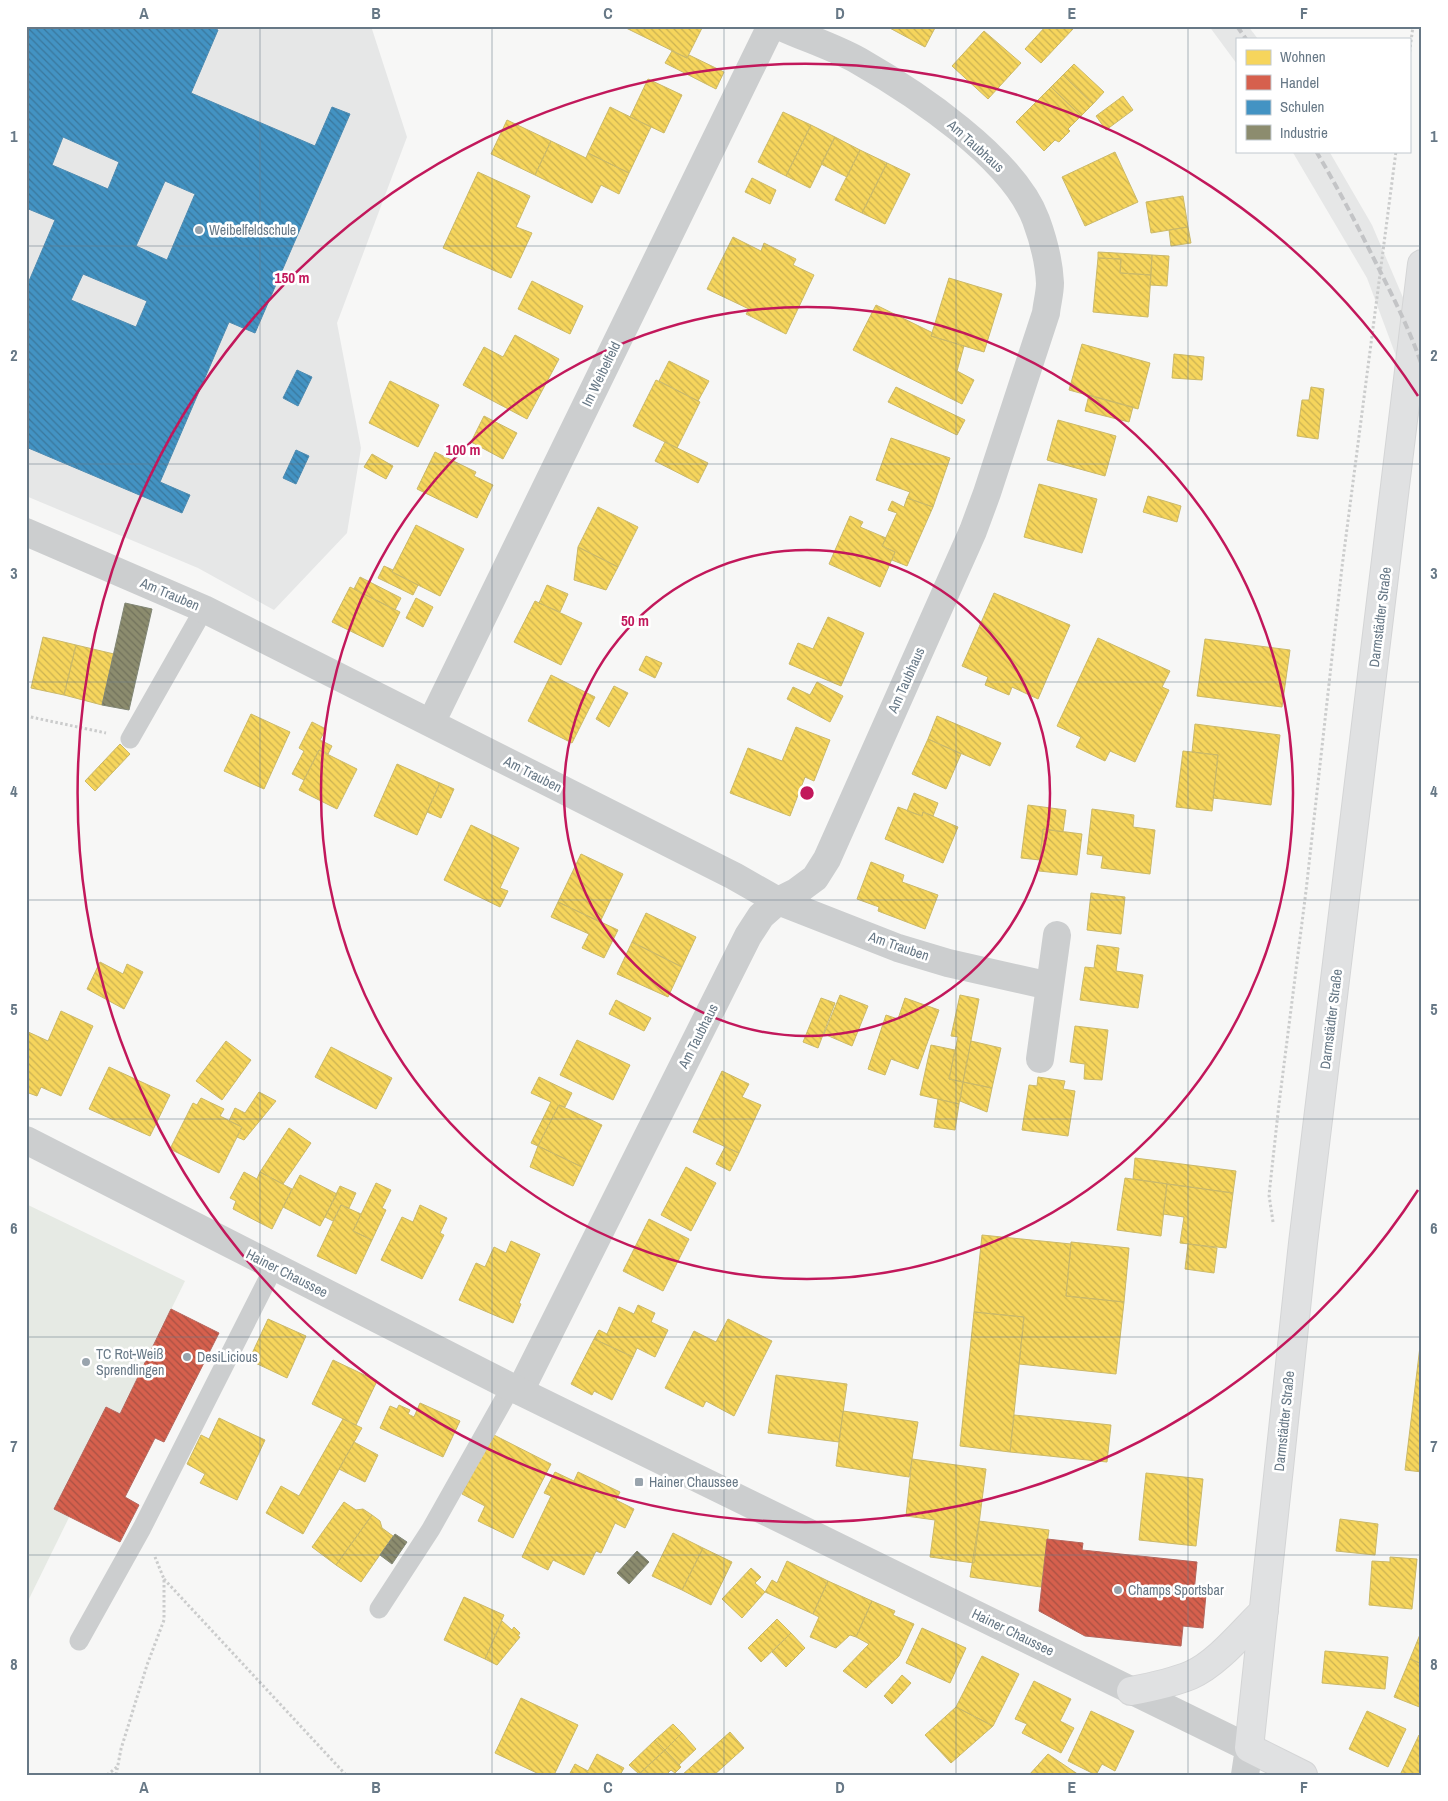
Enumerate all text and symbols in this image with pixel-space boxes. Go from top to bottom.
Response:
text: A [139,2,149,24]
text: B [371,2,381,24]
text: C [603,2,613,24]
text: D [835,2,845,24]
text: E [1068,2,1077,24]
text: F [1300,2,1308,24]
legend [1236,38,1410,152]
text: Wohnen [1280,46,1326,67]
text: Handel [1280,72,1319,93]
text: Schulen [1280,96,1324,117]
street label: Am Taubhaus [943,115,1008,176]
text: Industrie [1280,122,1328,143]
text: 1 [10,125,18,147]
text: 1 [1430,125,1438,147]
place label: Weibelfeldschule [209,221,296,239]
marker: Weibelfeldschule [193,224,205,236]
text: 150 m [275,267,309,288]
street label: Im Weibelfeld [578,339,624,409]
text: 2 [10,344,18,366]
text: 2 [1430,344,1438,366]
text: 100 m [446,439,480,460]
text: 3 [10,562,18,584]
text: 3 [1430,562,1438,584]
street label: Darmstädter Straße [1365,566,1395,668]
street label: Am Trauben [137,573,202,615]
text: 50 m [621,610,649,631]
street label: Am Taubhaus [883,644,929,717]
street label: Am Trauben [500,751,565,796]
text: 4 [10,780,18,802]
text: 4 [1430,780,1438,802]
centre of rings [798,784,816,802]
street label: Am Trauben [866,927,932,965]
street label: Darmstädter Straße [1316,968,1346,1070]
text: 5 [10,998,18,1020]
text: 5 [1430,998,1438,1020]
street label: Am Taubhaus [674,1000,722,1072]
text: 6 [10,1217,18,1239]
text: 6 [1430,1217,1438,1239]
street label: Hainer Chaussee [243,1245,331,1301]
place label: TC Rot-Weiß Sprendlingen [96,1345,164,1379]
place label: DesiLicious [197,1348,258,1366]
marker: DesiLicious [181,1351,193,1363]
marker: TC Rot-Weiß Sprendlingen [80,1356,92,1368]
street label: Darmstädter Straße [1270,1370,1298,1472]
text: 7 [10,1435,18,1457]
text: 7 [1430,1435,1438,1457]
place label: Hainer Chaussee [649,1473,738,1491]
marker: Hainer Chaussee [633,1476,645,1488]
place label: Champs Sportsbar [1128,1581,1224,1599]
marker: Champs Sportsbar [1112,1584,1124,1596]
street label: Hainer Chaussee [969,1604,1057,1660]
text: 8 [10,1653,18,1675]
text: 8 [1430,1653,1438,1675]
text: A [139,1776,149,1798]
text: B [371,1776,381,1798]
text: C [603,1776,613,1798]
text: D [835,1776,845,1798]
text: E [1068,1776,1077,1798]
text: F [1300,1776,1308,1798]

